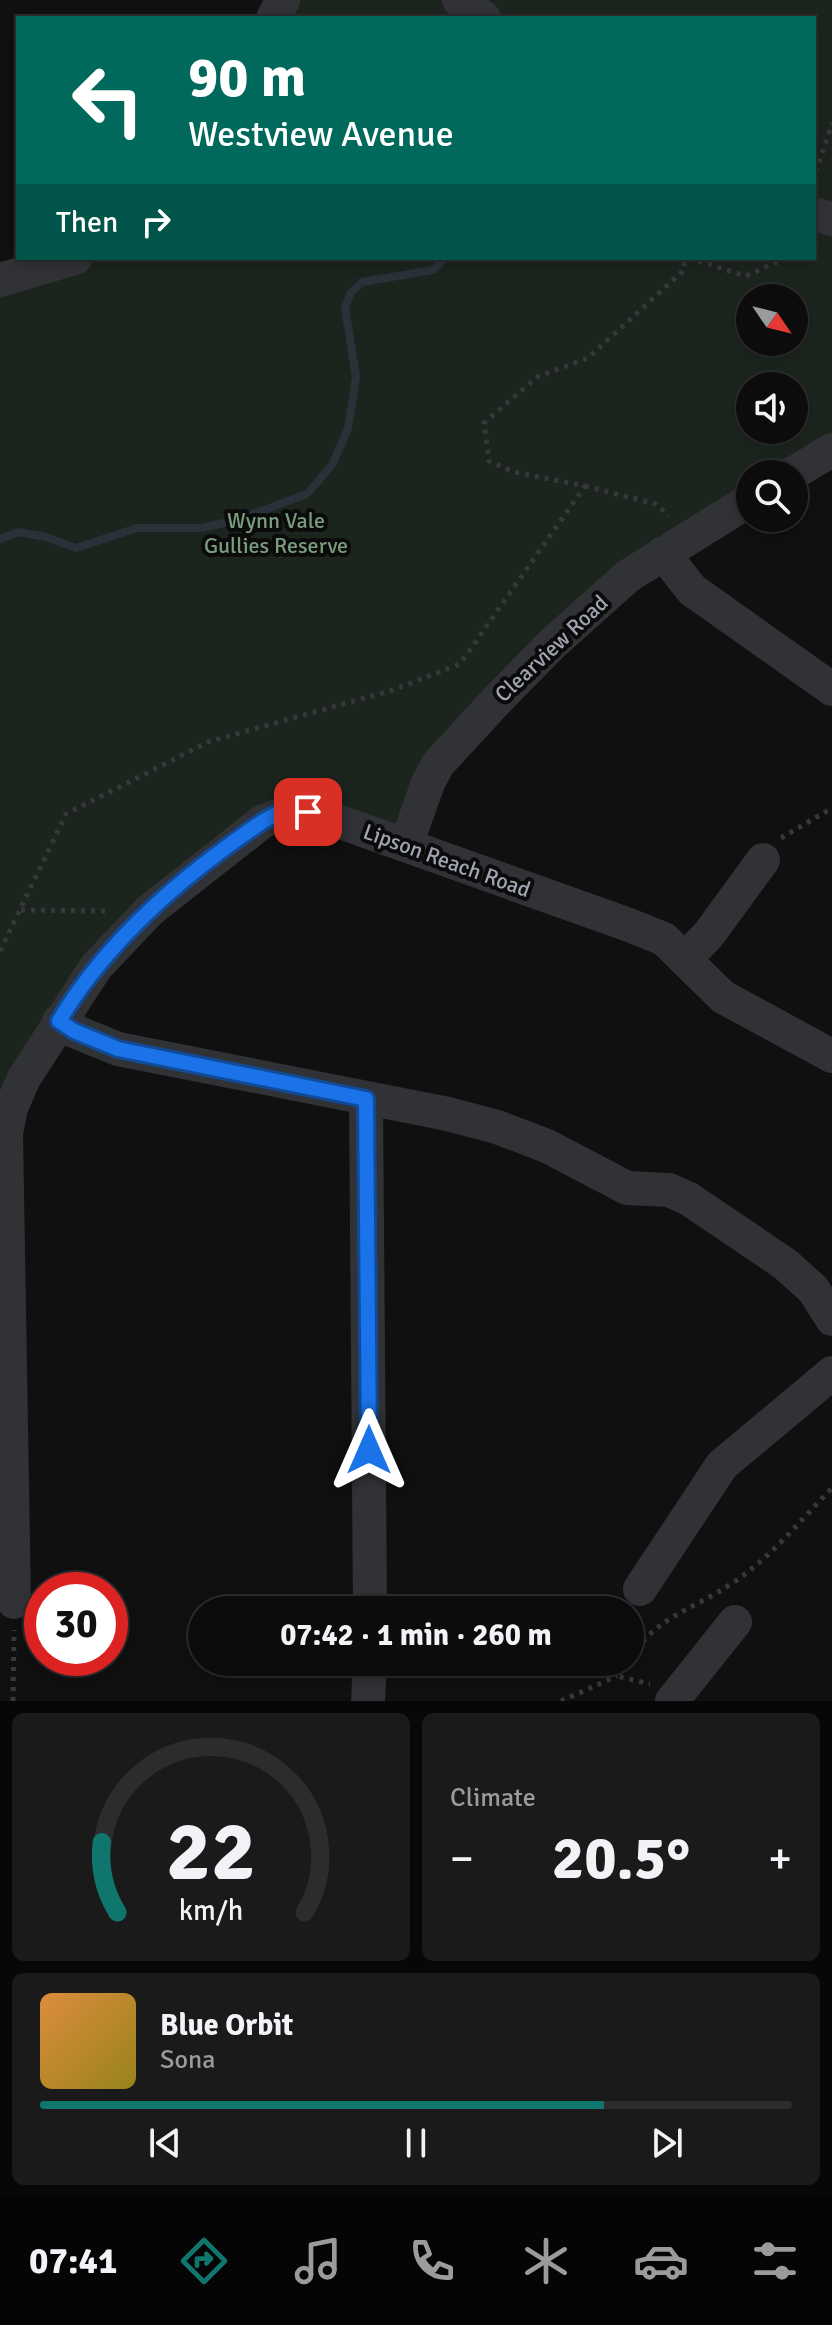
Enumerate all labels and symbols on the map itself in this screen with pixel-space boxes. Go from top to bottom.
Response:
north arrow [736,284,808,356]
park label: Wynn Vale Gullies Reserve [204,507,348,559]
street label: Clearview Road [489,589,613,708]
pin [274,778,342,846]
street label: Lipson Reach Road [360,818,534,903]
position arrow [327,1408,411,1492]
speed limit sign: 30 [24,1572,128,1676]

